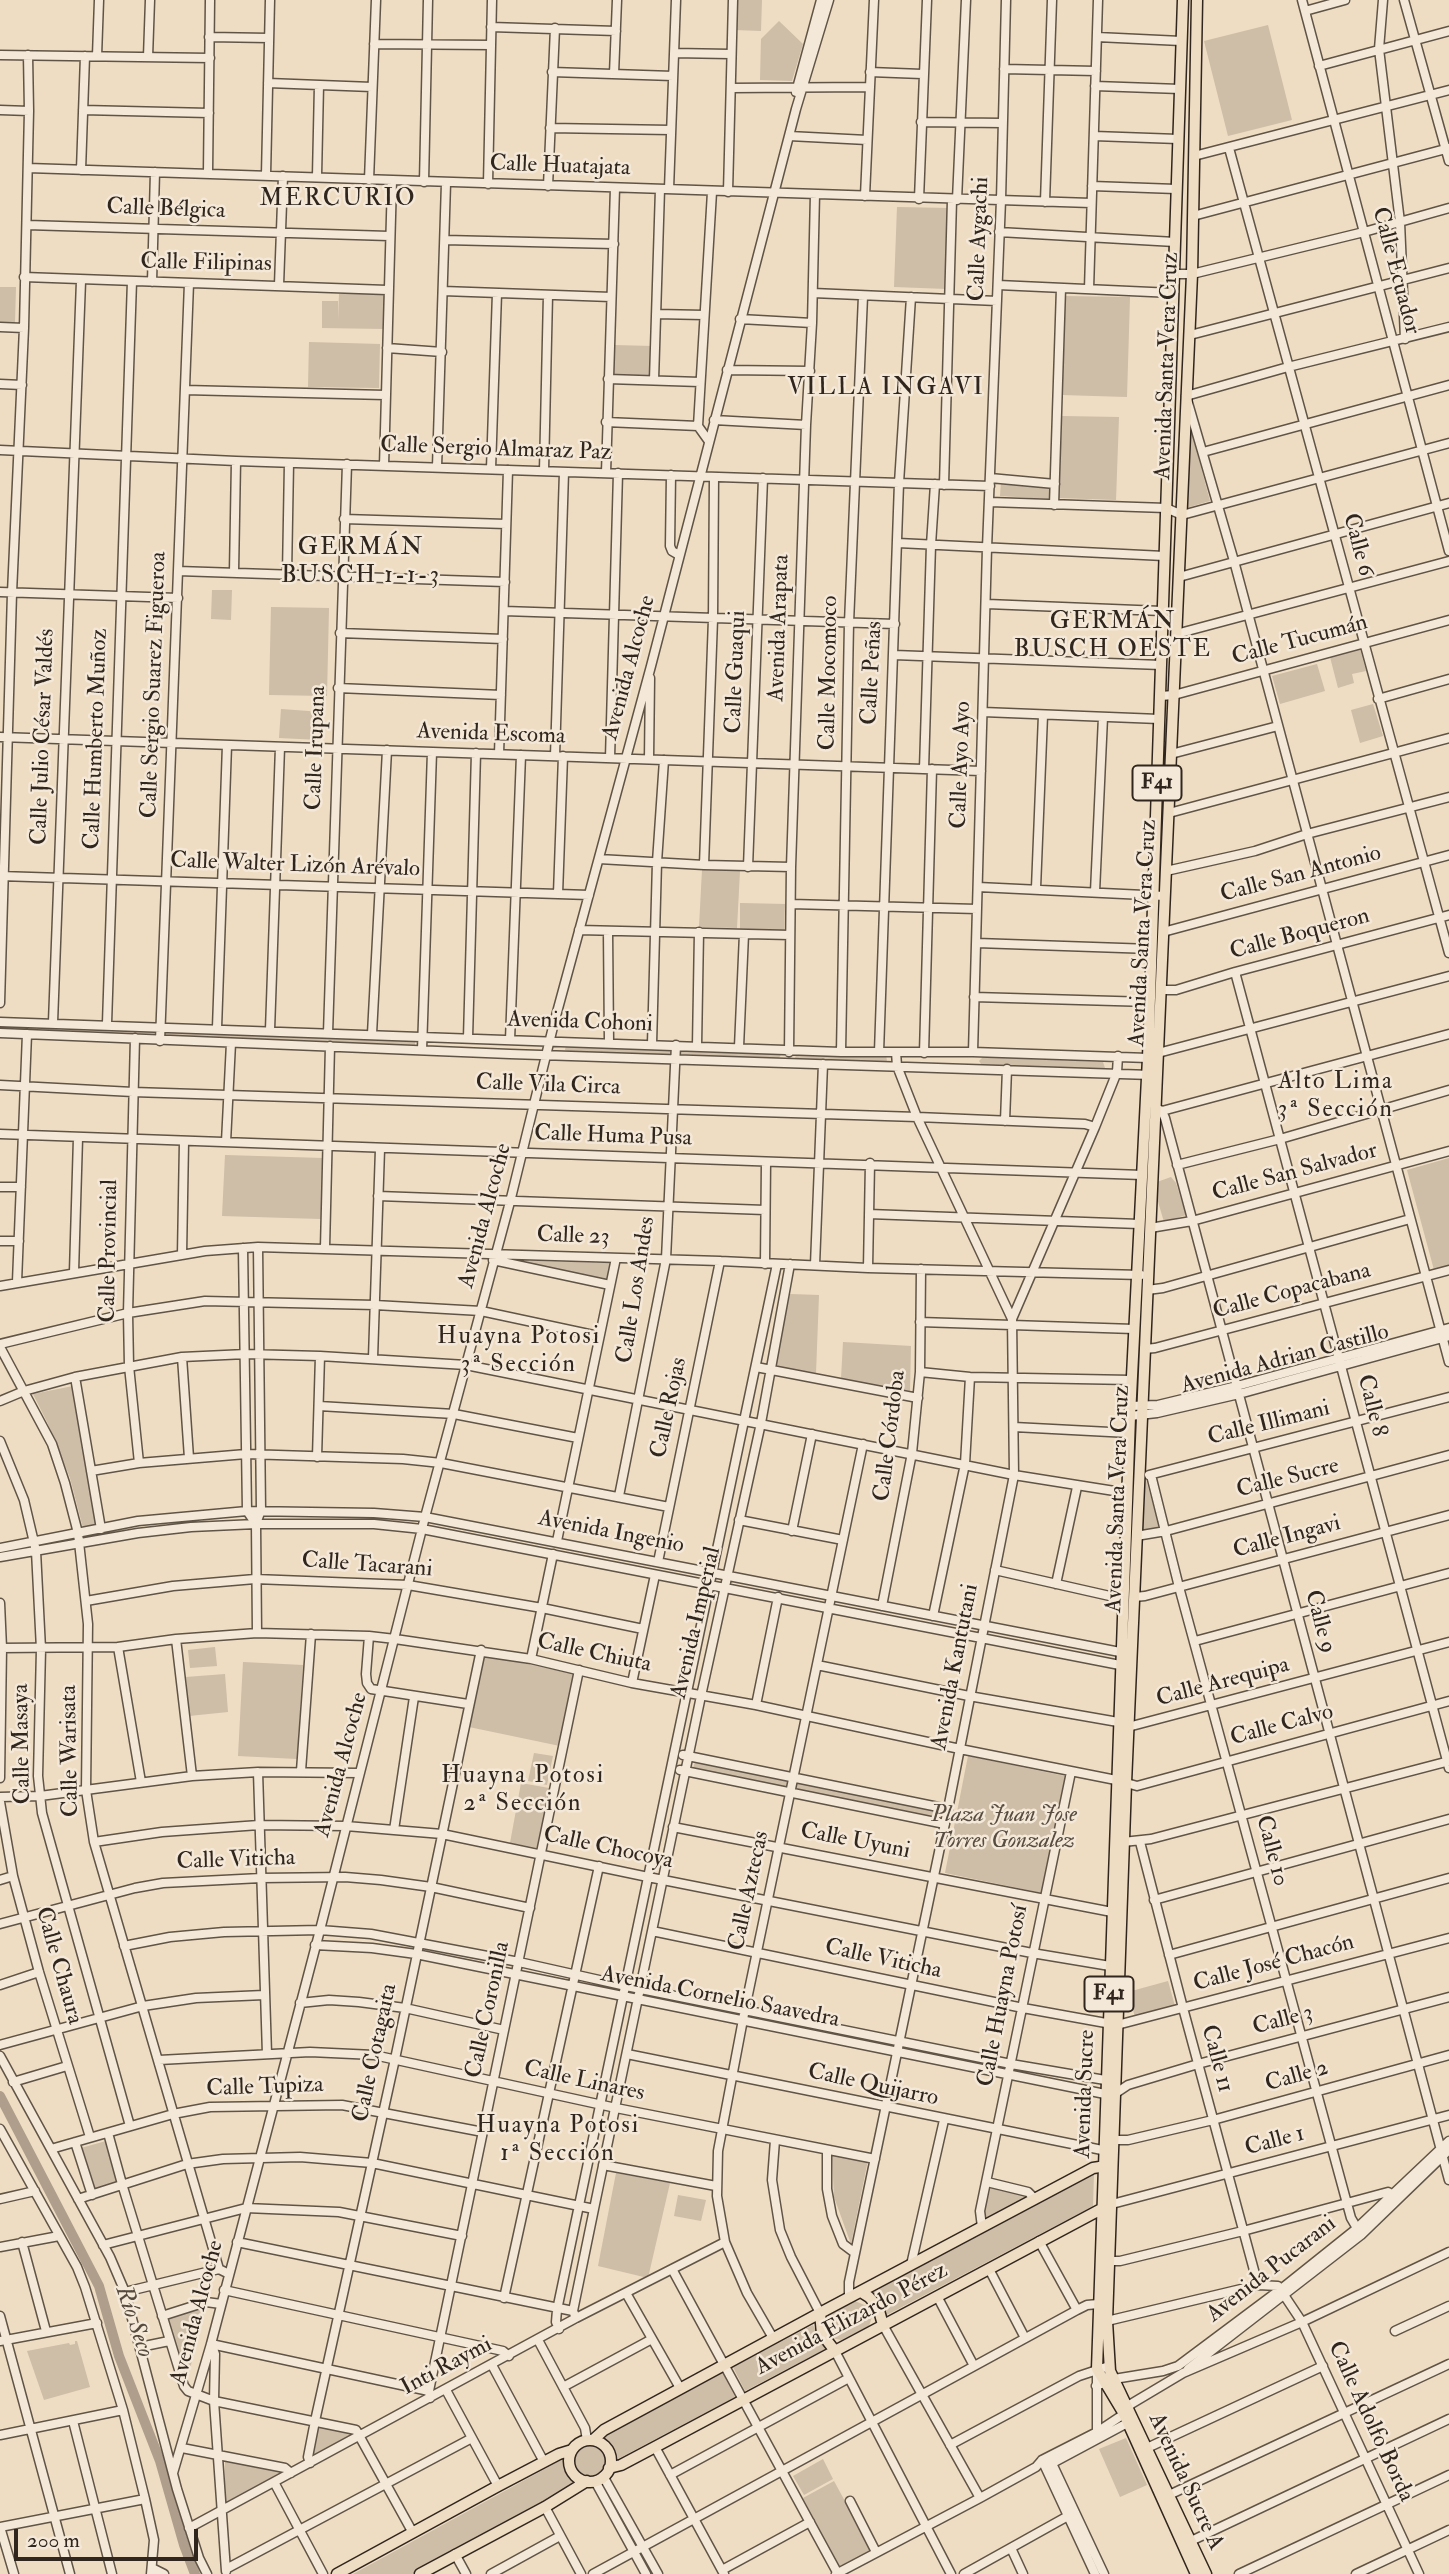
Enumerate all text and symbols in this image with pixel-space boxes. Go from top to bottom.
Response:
street label: Calle Huatajata [489,151,631,183]
street label: Calle Aygachi [964,176,996,302]
district label: MERCURIO [260,186,416,214]
street label: Calle Bélgica [106,194,226,226]
street label: Calle Ecuador [1365,204,1425,338]
street label: Calle Filipinas [140,249,272,279]
street label: Avenida Santa Vera Cruz [1150,252,1186,480]
district label: VILLA INGAVI [789,375,983,403]
street label: Calle Sergio Almaraz Paz [380,432,612,468]
street label: Calle 6 [1335,511,1379,579]
district label: GERMÁN BUSCH 1-1-3 [282,535,440,591]
street label: Calle Sergio Suarez Figueroa [137,551,173,819]
street label: Avenida Arapata [764,554,796,702]
street label: Avenida Alcoche [597,593,663,743]
street label: Calle Mocomoco [815,595,845,751]
district label: GERMÁN BUSCH OESTE [1015,609,1211,665]
street label: Calle Guaqui [721,610,753,734]
street label: Calle Tucumán [1229,610,1371,672]
street label: Calle Peñas [856,620,890,726]
street label: Calle Julio César Valdés [26,628,62,846]
street label: Calle Humberto Muñoz [79,628,115,850]
street label: Calle Irupana [301,685,333,811]
street label: Calle Ayo Ayo [946,701,978,829]
street label: Avenida Escoma [416,719,566,751]
road number: F41 [1132,766,1182,800]
street label: Avenida Santa Vera Cruz [1124,819,1164,1047]
street label: Calle San Antonio [1218,840,1384,910]
street label: Calle Walter Lizón Arévalo [170,848,420,884]
street label: Calle Boqueron [1227,903,1373,967]
street label: Avenida Cohoni [507,1007,653,1039]
district label: Alto Lima 3ª Sección [1279,1069,1393,1125]
street label: Calle Vila Circa [475,1070,621,1102]
street label: Calle Huma Pusa [534,1120,692,1154]
street label: Calle San Salvador [1210,1138,1380,1208]
street label: Avenida Alcoche [453,1141,519,1291]
street label: Calle Provincial [95,1179,125,1323]
street label: Calle Los Andes [612,1215,662,1365]
street label: Calle 23 [536,1222,610,1252]
street label: Calle Copacabana [1210,1258,1374,1326]
street label: Avenida Adrian Castillo [1178,1319,1392,1401]
district label: Huayna Potosi 3ª Sección [439,1324,599,1380]
street label: Calle Rojas [646,1355,694,1461]
street label: Calle Córdoba [869,1369,913,1503]
street label: Calle 8 [1350,1372,1392,1440]
street label: Avenida Santa Vera Cruz [1101,1385,1137,1613]
street label: Calle Illimani [1205,1396,1333,1452]
street label: Calle Sucre [1234,1453,1342,1505]
street label: Avenida Ingenio [536,1505,686,1561]
street label: Calle Ingavi [1230,1510,1344,1566]
street label: Avenida Imperial [666,1544,728,1702]
street label: Calle Tacarani [301,1548,433,1584]
street label: Avenida Kantutani [926,1582,986,1752]
street label: Calle 9 [1297,1587,1341,1657]
street label: Calle Chiuta [534,1628,654,1680]
street label: Calle Arequipa [1154,1652,1292,1714]
street label: Calle Masaya [8,1684,38,1804]
street label: Calle Warisata [56,1685,86,1817]
street label: Avenida Alcoche [309,1690,375,1840]
street label: Calle Calvo [1228,1699,1336,1753]
district label: Huayna Potosi 2ª Sección [443,1763,603,1819]
park label: Plaza Juan Jose Torres Gonzalez [931,1802,1077,1856]
street label: Calle 10 [1248,1813,1294,1889]
street label: Calle Uyuni [798,1818,912,1866]
street label: Calle Chocoya [541,1822,675,1876]
street label: Calle Aztecas [724,1829,776,1953]
street label: Calle Viticha [176,1845,296,1877]
street label: Calle Huayna Potosí [973,1903,1035,2089]
street label: Calle Chaura [28,1904,88,2028]
street label: Calle José Chacón [1191,1929,1357,1999]
street label: Calle Viticha [822,1934,944,1986]
street label: Calle Coronilla [461,1939,517,2081]
street label: Avenida Cornelio Saavedra [598,1961,842,2035]
road number: F41 [1084,1976,1134,2011]
street label: Calle Cotagaita [348,1981,404,2125]
street label: Calle 3 [1250,2000,1316,2042]
street label: Calle 11 [1194,2022,1238,2096]
street label: Avenida Sucre [1070,2029,1102,2159]
street label: Calle 2 [1262,2055,1332,2099]
street label: Calle Linares [521,2056,647,2108]
street label: Calle Quijarro [805,2059,941,2113]
street label: Calle Tupiza [206,2072,324,2104]
district label: Huayna Potosi 1ª Sección [478,2113,638,2169]
street label: Calle 1 [1242,2121,1308,2163]
street label: Avenida Pucarani [1202,2211,1342,2329]
street label: Avenida Alcoche [165,2238,231,2388]
street label: Avenida Elizardo Pérez [751,2258,953,2382]
water label: Río Seco [107,2282,159,2362]
street label: Inti Raymi [397,2332,497,2402]
street label: Calle Adolfo Borda [1321,2337,1419,2507]
street label: Avenida Sucre A [1141,2409,1229,2555]
scale bar [18,2514,201,2558]
text: 200 m [27,2527,80,2554]

